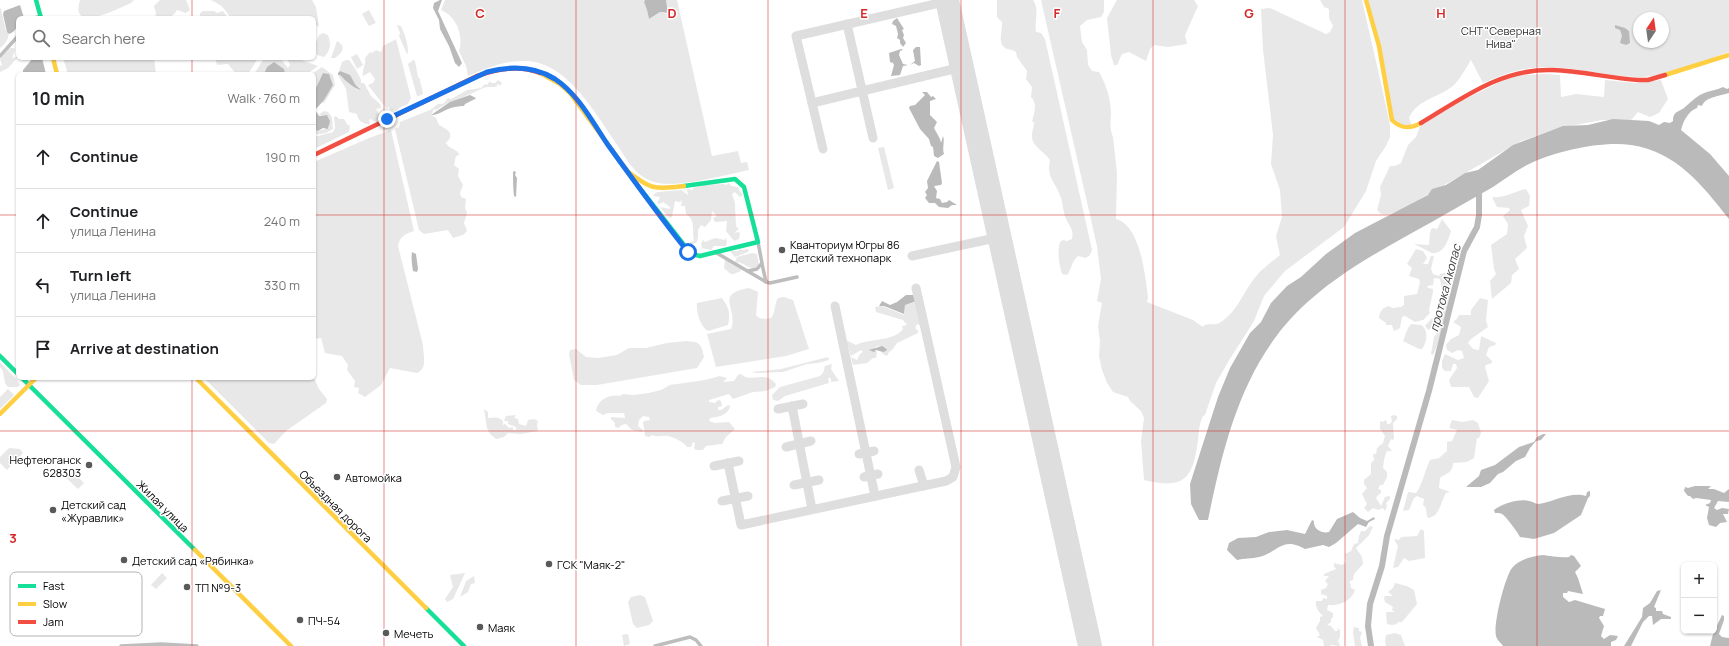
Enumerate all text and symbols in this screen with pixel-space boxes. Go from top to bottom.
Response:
text: C [475,4,485,22]
text: D [667,4,677,22]
text: E [860,4,868,22]
text: F [1054,4,1061,22]
text: G [1244,4,1254,22]
text: H [1436,4,1446,22]
north arrow [1633,12,1669,48]
search box [16,16,316,60]
park label: СНТ "Северная Нива" [1461,23,1541,51]
icon: search [30,27,52,49]
text: Search here [62,28,145,49]
text: 10 min [32,87,85,110]
text: Walk · 760 m [227,89,300,107]
route end [378,110,396,128]
icon: ahead [32,146,54,168]
text: Continue [70,146,138,167]
text: 190 m [265,148,300,166]
text: Continue [70,201,138,222]
icon: ahead [32,210,54,232]
text: 240 m [264,212,300,230]
text: улица Ленина [70,222,156,240]
place label: Кванториум Югры 86 Детский технопарк [790,237,900,265]
water label: протока Акопас [1425,241,1465,333]
route start [679,243,697,261]
marker: Кванториум Югры 86 Детский технопарк [777,245,787,255]
text: Turn left [70,265,132,286]
icon: left [32,274,54,296]
text: 330 m [264,276,300,294]
text: улица Ленина [70,286,156,304]
icon: arrive [32,338,54,360]
text: Arrive at destination [70,338,219,359]
place label: Нефтеюганск 628303 [10,452,82,480]
marker: Нефтеюганск 628303 [84,460,94,470]
street label: Объездная дорога [296,466,376,546]
place label: Автомойка [345,470,402,485]
marker: Автомойка [332,472,342,482]
street label: Жилая улица [134,477,192,535]
place label: Детский сад «Журавлик» [61,497,126,525]
marker: Детский сад «Журавлик» [48,505,58,515]
text: 3 [9,529,17,547]
place label: Детский сад «Рябинка» [132,553,254,568]
marker: Детский сад «Рябинка» [119,555,129,565]
place label: ГСК "Маяк-2" [557,557,625,572]
marker: ГСК "Маяк-2" [544,559,554,569]
map controls [1681,562,1717,634]
button: + [1681,562,1717,598]
legend [10,572,142,636]
text: Fast [43,578,65,593]
place label: ТП №9-3 [195,580,241,595]
marker: ТП №9-3 [182,582,192,592]
text: Slow [43,596,68,611]
button: − [1681,598,1717,634]
place label: ПЧ-54 [308,613,340,628]
text: Jam [43,614,64,629]
marker: ПЧ-54 [295,615,305,625]
place label: Маяк [488,620,515,635]
marker: Маяк [475,622,485,632]
place label: Мечеть [394,626,434,641]
marker: Мечеть [381,628,391,638]

